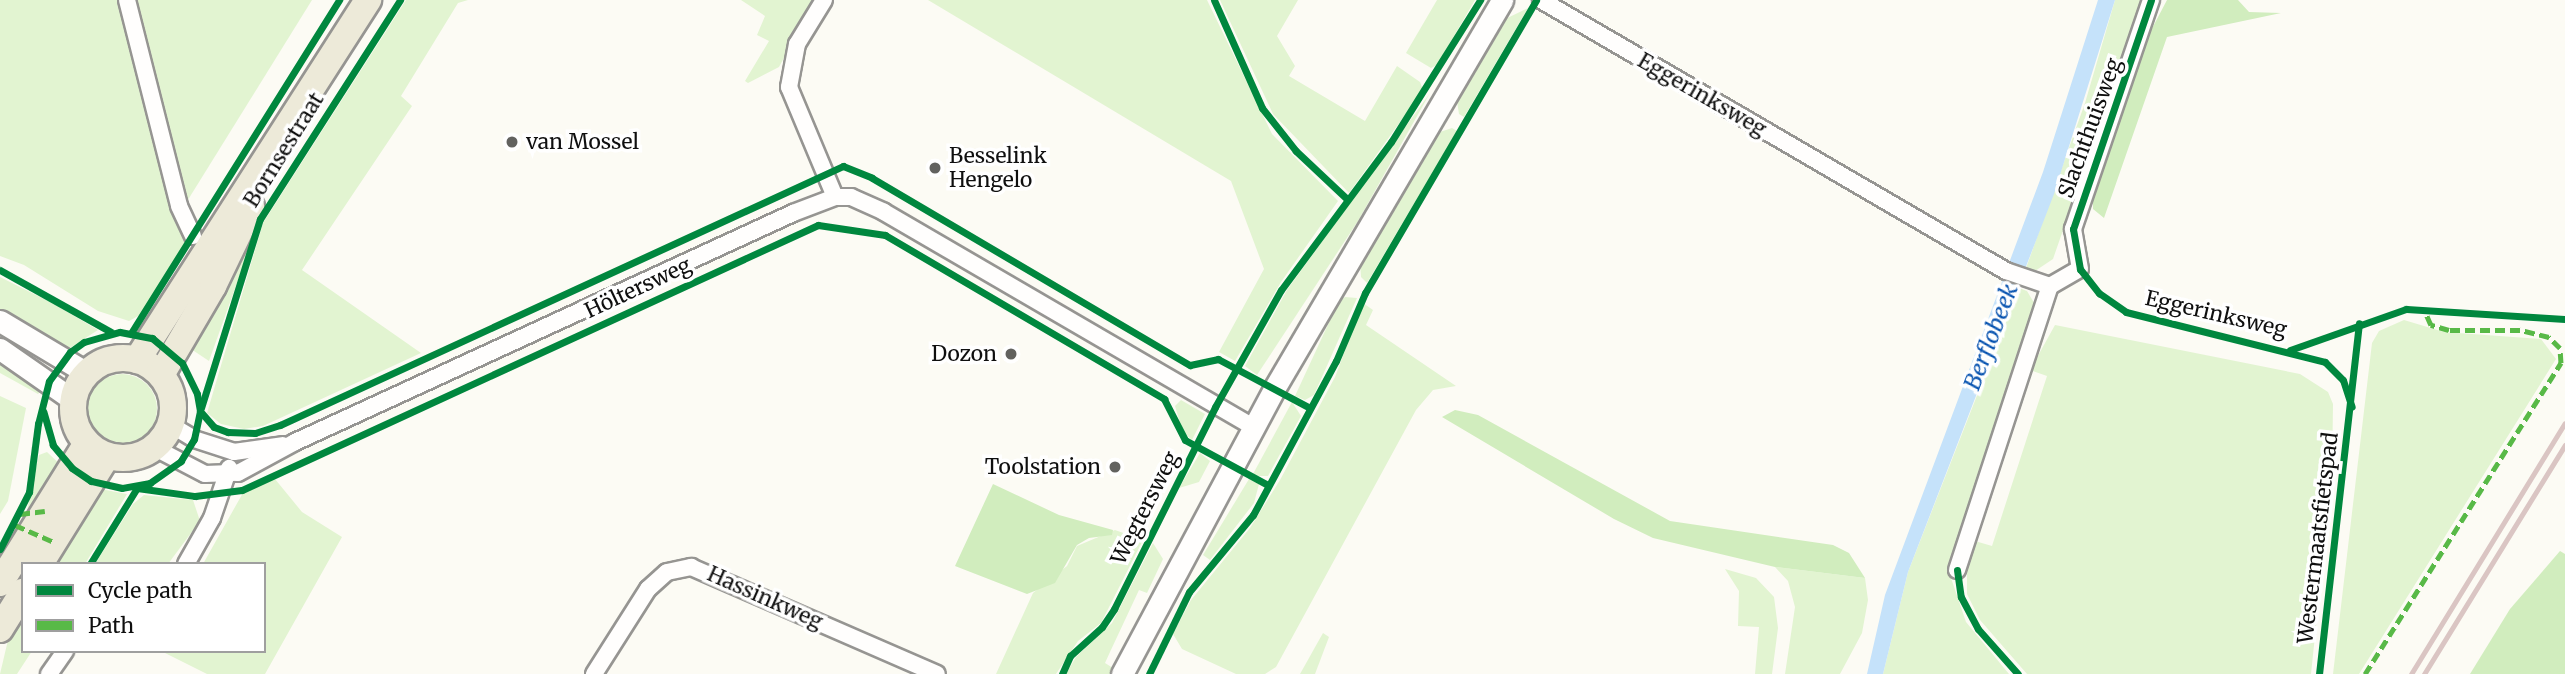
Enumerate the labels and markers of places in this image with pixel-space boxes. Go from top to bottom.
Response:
place label: van Mossel [526,129,639,155]
marker: van Mossel [504,134,520,150]
place label: Besselink Hengelo [949,143,1047,193]
marker: Besselink Hengelo [927,160,943,176]
place label: Dozon [931,341,997,367]
marker: Dozon [1003,346,1019,362]
place label: Toolstation [985,454,1101,480]
marker: Toolstation [1107,459,1123,475]

